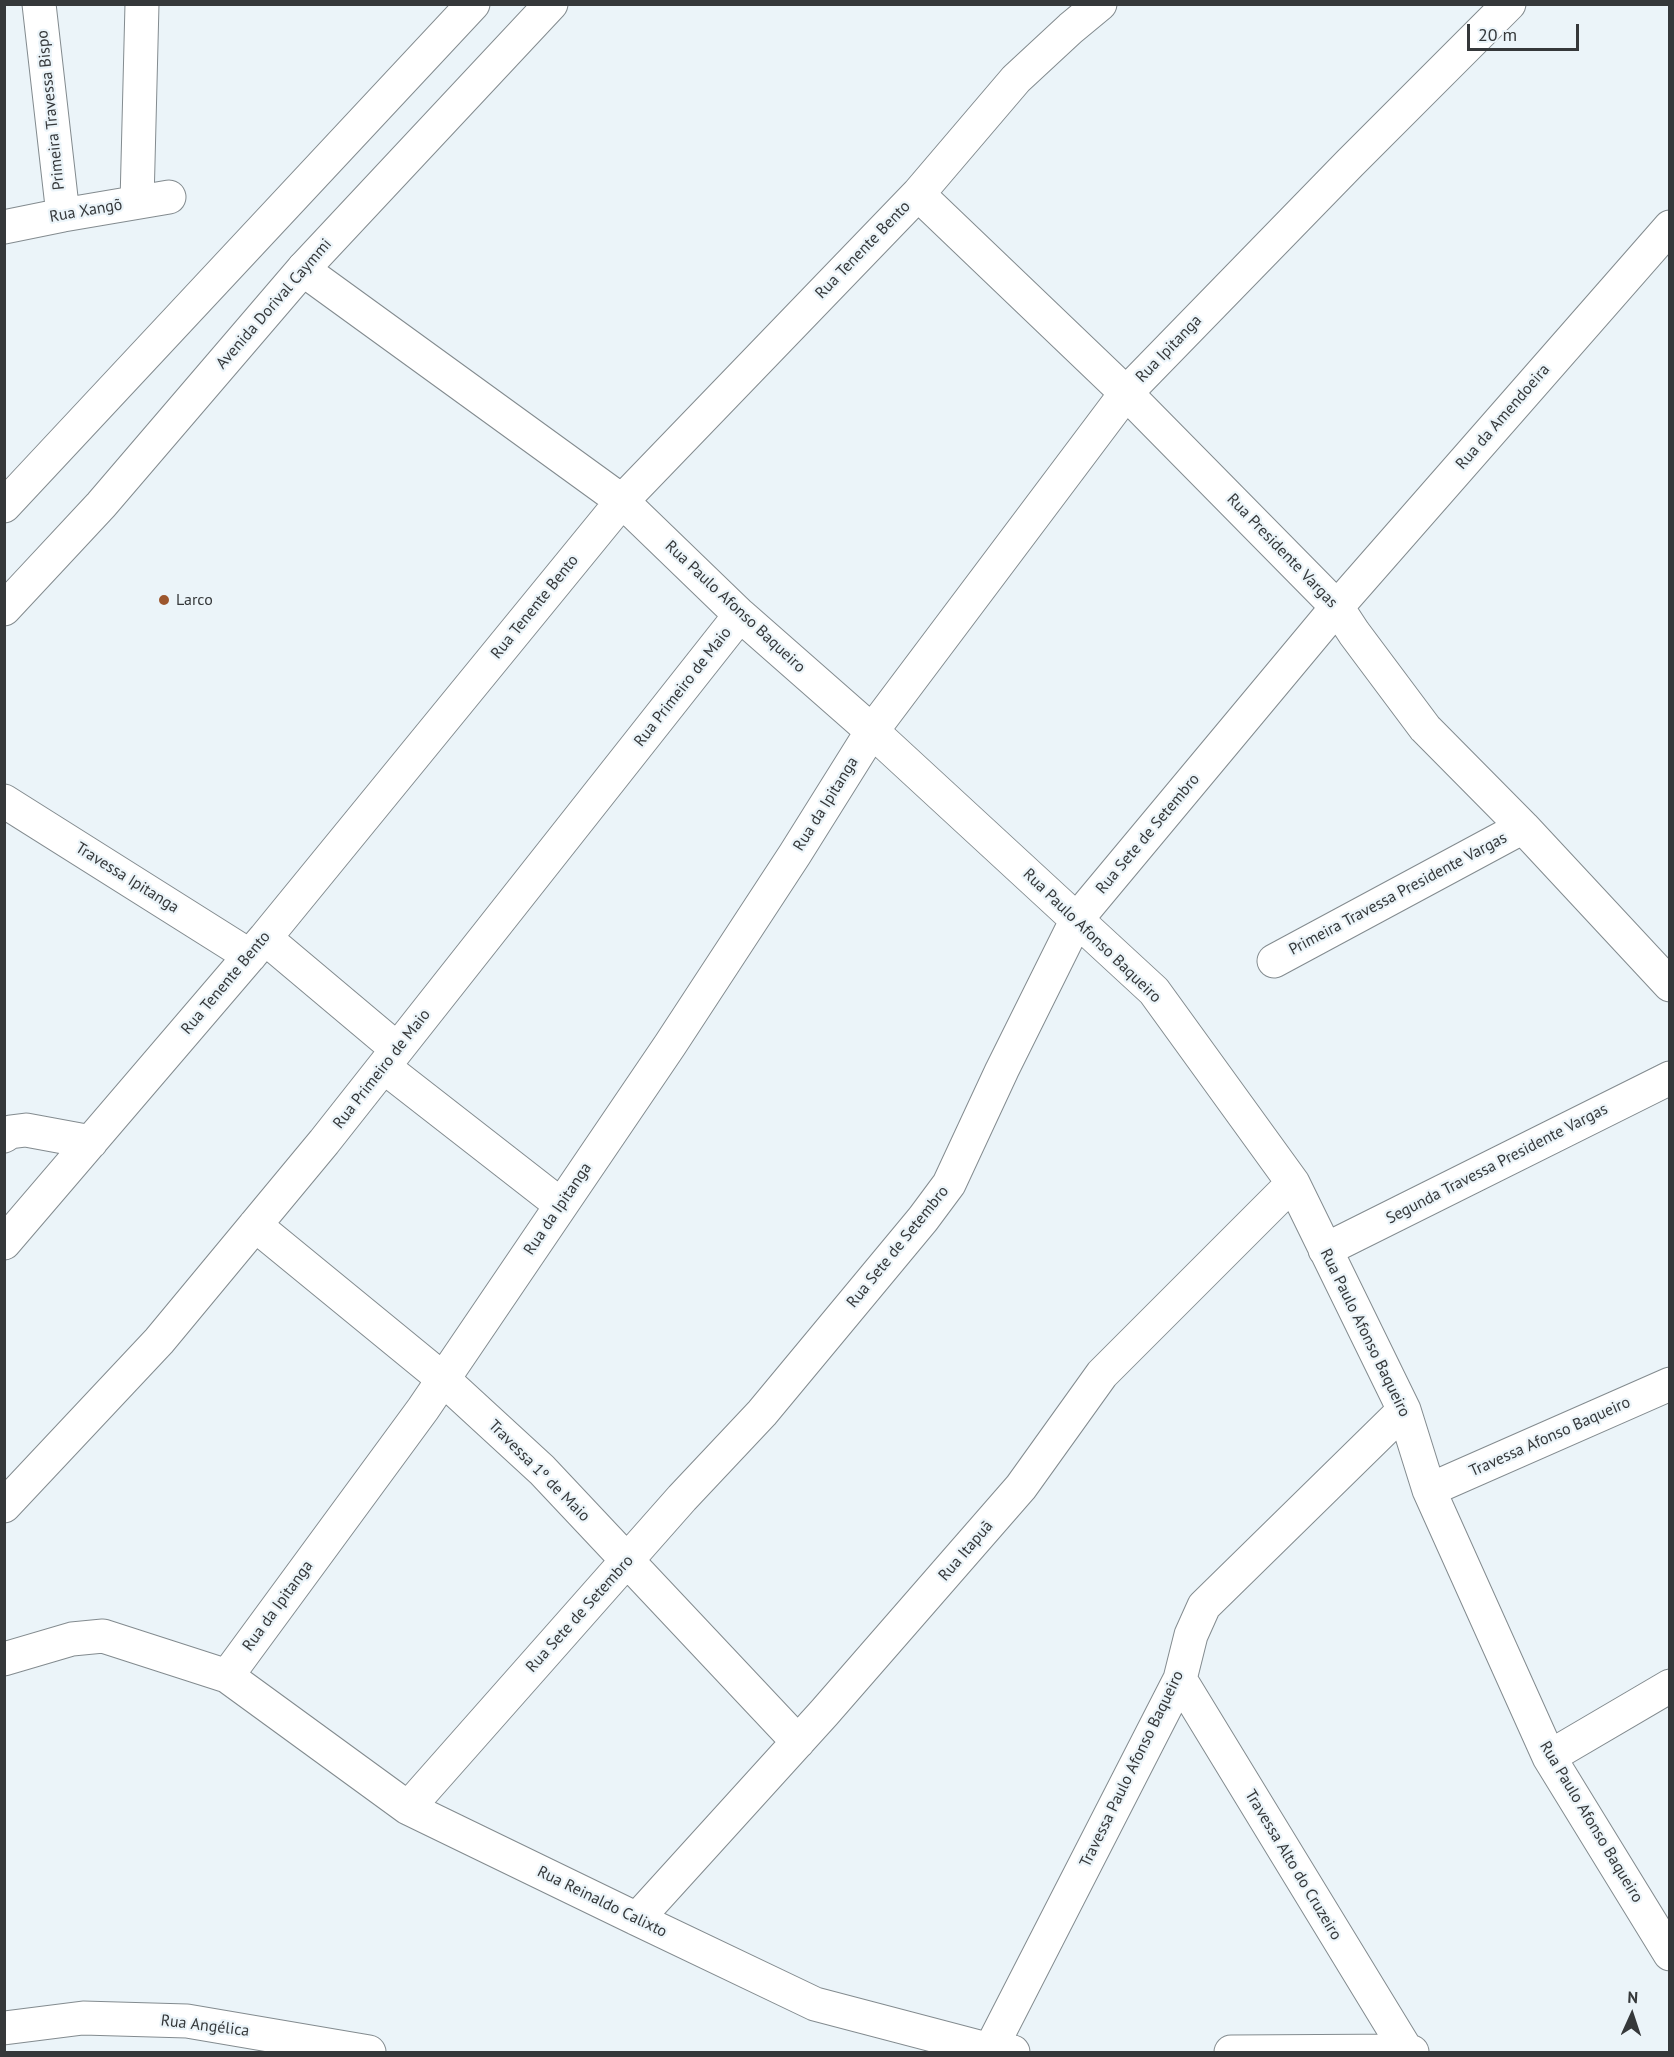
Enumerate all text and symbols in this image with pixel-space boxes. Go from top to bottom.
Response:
scale bar [1470,12,1582,50]
text: 20 m [1478,23,1517,46]
street label: Primeira Travessa Bispo [33,29,69,191]
street label: Rua Xangõ [48,195,124,227]
street label: Rua Tenente Bento [811,197,915,303]
street label: Avenida Dorival Caymmi [212,235,336,373]
street label: Rua Ipitanga [1132,311,1206,387]
street label: Rua da Amendoeira [1452,360,1554,474]
street label: Rua Presidente Vargas [1223,490,1341,612]
street label: Rua Paulo Afonso Baqueiro [661,537,809,677]
street label: Rua Tenente Bento [487,551,583,663]
place label: Larco [176,590,213,610]
marker: Larco [157,593,171,607]
street label: Rua Primeiro de Maio [630,623,736,751]
street label: Rua da Ipitanga [789,753,863,855]
street label: Rua Sete de Setembro [1092,770,1204,898]
street label: Primeira Travessa Presidente Vargas [1286,828,1510,960]
street label: Travessa Ipitanga [72,839,182,917]
street label: Rua Paulo Afonso Baqueiro [1019,865,1165,1007]
street label: Rua Tenente Bento [177,928,275,1038]
street label: Rua Primeiro de Maio [329,1005,435,1133]
street label: Segunda Travessa Presidente Vargas [1383,1100,1611,1228]
street label: Rua da Ipitanga [520,1159,596,1259]
street label: Rua Sete de Setembro [843,1182,953,1312]
street label: Rua Paulo Afonso Baqueiro [1316,1246,1414,1420]
street label: Travessa Afonso Baqueiro [1467,1393,1633,1481]
street label: Travessa 1º de Maio [484,1416,594,1526]
street label: Rua Itapuã [935,1517,997,1585]
street label: Rua Sete de Setembro [522,1551,638,1677]
street label: Rua da Ipitanga [239,1557,317,1655]
street label: Travessa Paulo Afonso Baqueiro [1076,1667,1188,1871]
street label: Rua Paulo Afonso Baqueiro [1535,1738,1647,1906]
street label: Travessa Alto do Cruzeiro [1241,1786,1345,1944]
street label: Rua Reinaldo Calixto [534,1862,670,1942]
north arrow [1602,1985,1662,2045]
text: N [1627,1987,1639,2007]
street label: Rua Angélica [160,2011,250,2041]

